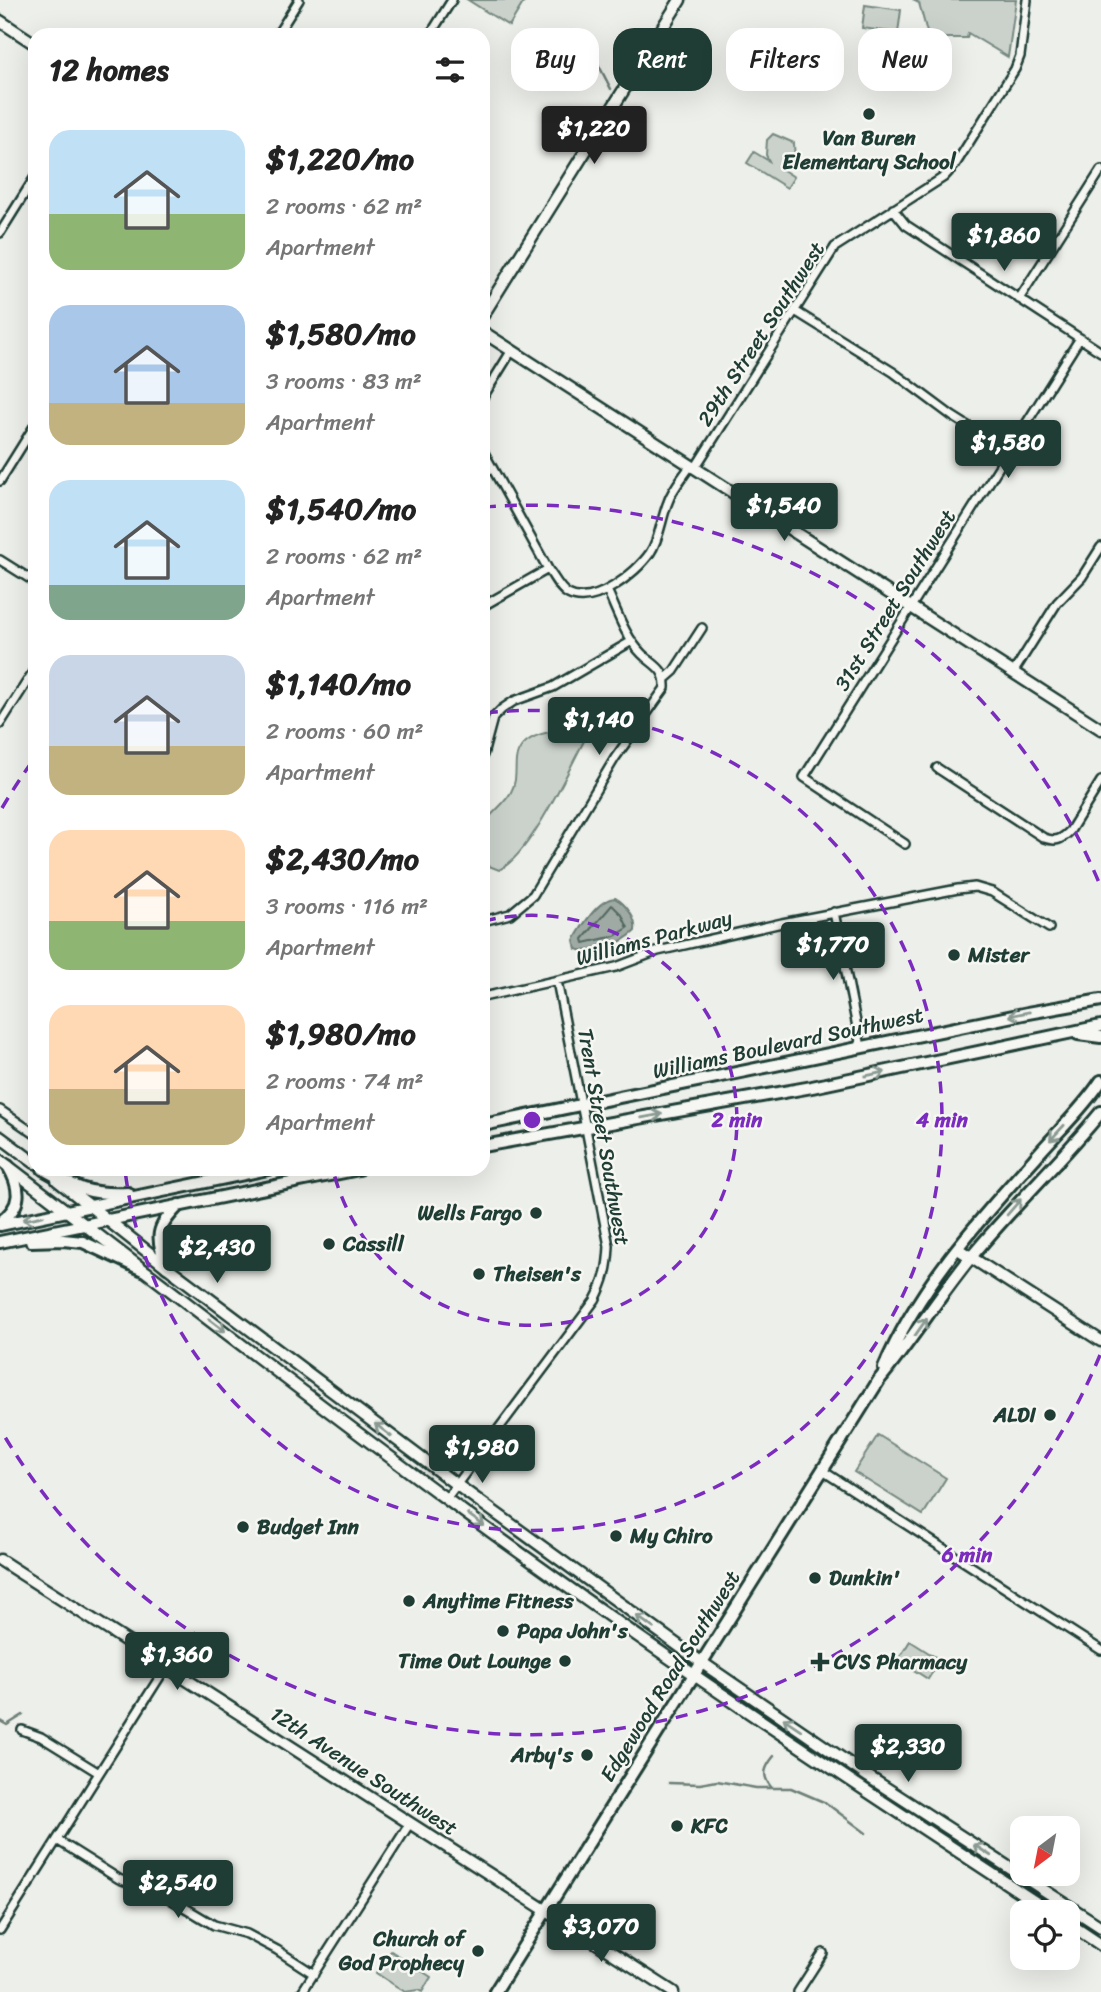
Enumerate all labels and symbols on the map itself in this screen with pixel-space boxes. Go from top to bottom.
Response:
pin: $1,220 [537,106,651,166]
marker: Van Buren Elementary School [861,106,877,122]
place label: Van Buren Elementary School [782,119,957,181]
pin: $1,860 [947,214,1061,273]
street label: 29th Street Southwest [687,234,835,434]
pin: $1,580 [951,420,1065,480]
pin: $1,540 [727,484,841,543]
street label: 31st Street Southwest [824,501,966,699]
pin: $1,140 [542,698,656,757]
street label: Williams Parkway [572,899,737,977]
pin: $1,770 [776,922,890,982]
place label: Mister [967,936,1031,974]
marker: Mister [946,947,962,963]
street label: Williams Boulevard Southwest [649,996,927,1090]
one-way arrow [1008,1008,1031,1022]
street label: Trent Street Southwest [566,1025,642,1249]
one-way arrow [863,1066,886,1080]
text: 2 min [711,1101,763,1139]
text: 4 min [915,1101,969,1139]
centre of rings [520,1108,544,1132]
one-way arrow [640,1109,663,1122]
one-way arrow [1048,1124,1065,1141]
place label: Wells Fargo [417,1194,523,1232]
one-way arrow [1006,1198,1022,1216]
marker: Wells Fargo [528,1205,544,1221]
one-way arrow [22,1212,45,1226]
place label: Cassill [342,1225,405,1263]
pin: $2,430 [160,1226,274,1285]
marker: Cassill [321,1236,337,1252]
place label: Theisen's [493,1255,582,1293]
marker: Theisen's [471,1266,487,1282]
one-way arrow [207,1318,225,1333]
one-way arrow [914,1318,928,1337]
place label: ALDI [992,1396,1037,1434]
marker: ALDI [1042,1407,1058,1423]
one-way arrow [374,1422,393,1437]
pin: $1,980 [425,1426,539,1485]
place label: Budget Inn [257,1508,360,1546]
one-way arrow [466,1513,485,1527]
place label: My Chiro [629,1517,713,1555]
marker: Budget Inn [235,1519,251,1535]
marker: My Chiro [608,1528,624,1544]
text: 6 min [941,1536,993,1574]
place label: Dunkin' [829,1559,900,1597]
street label: Edgewood Road Southwest [589,1562,751,1790]
marker: Dunkin' [807,1570,823,1586]
place label: Anytime Fitness [422,1582,574,1620]
marker: Anytime Fitness [401,1593,417,1609]
place label: Papa John's [517,1612,629,1650]
one-way arrow [636,1615,655,1630]
marker: Papa John's [495,1623,511,1639]
pin: $1,360 [120,1632,234,1692]
place label: Time Out Lounge [398,1642,552,1680]
place label: CVS Pharmacy [833,1643,968,1681]
marker: Time Out Lounge [557,1653,573,1669]
marker: CVS Pharmacy [812,1654,828,1670]
street label: 12th Avenue Southwest [262,1696,466,1846]
one-way arrow [783,1717,802,1731]
pin: $2,330 [851,1724,965,1784]
place label: Arby's [510,1736,574,1774]
marker: Arby's [579,1747,595,1763]
place label: KFC [690,1807,728,1845]
north arrow [1010,1816,1080,1886]
marker: KFC [669,1818,685,1834]
one-way arrow [973,1842,992,1857]
pin: $2,540 [121,1860,235,1920]
pin: $3,070 [544,1904,658,1964]
place label: Church of God Prophecy [338,1920,467,1982]
marker: Church of God Prophecy [470,1943,486,1959]

